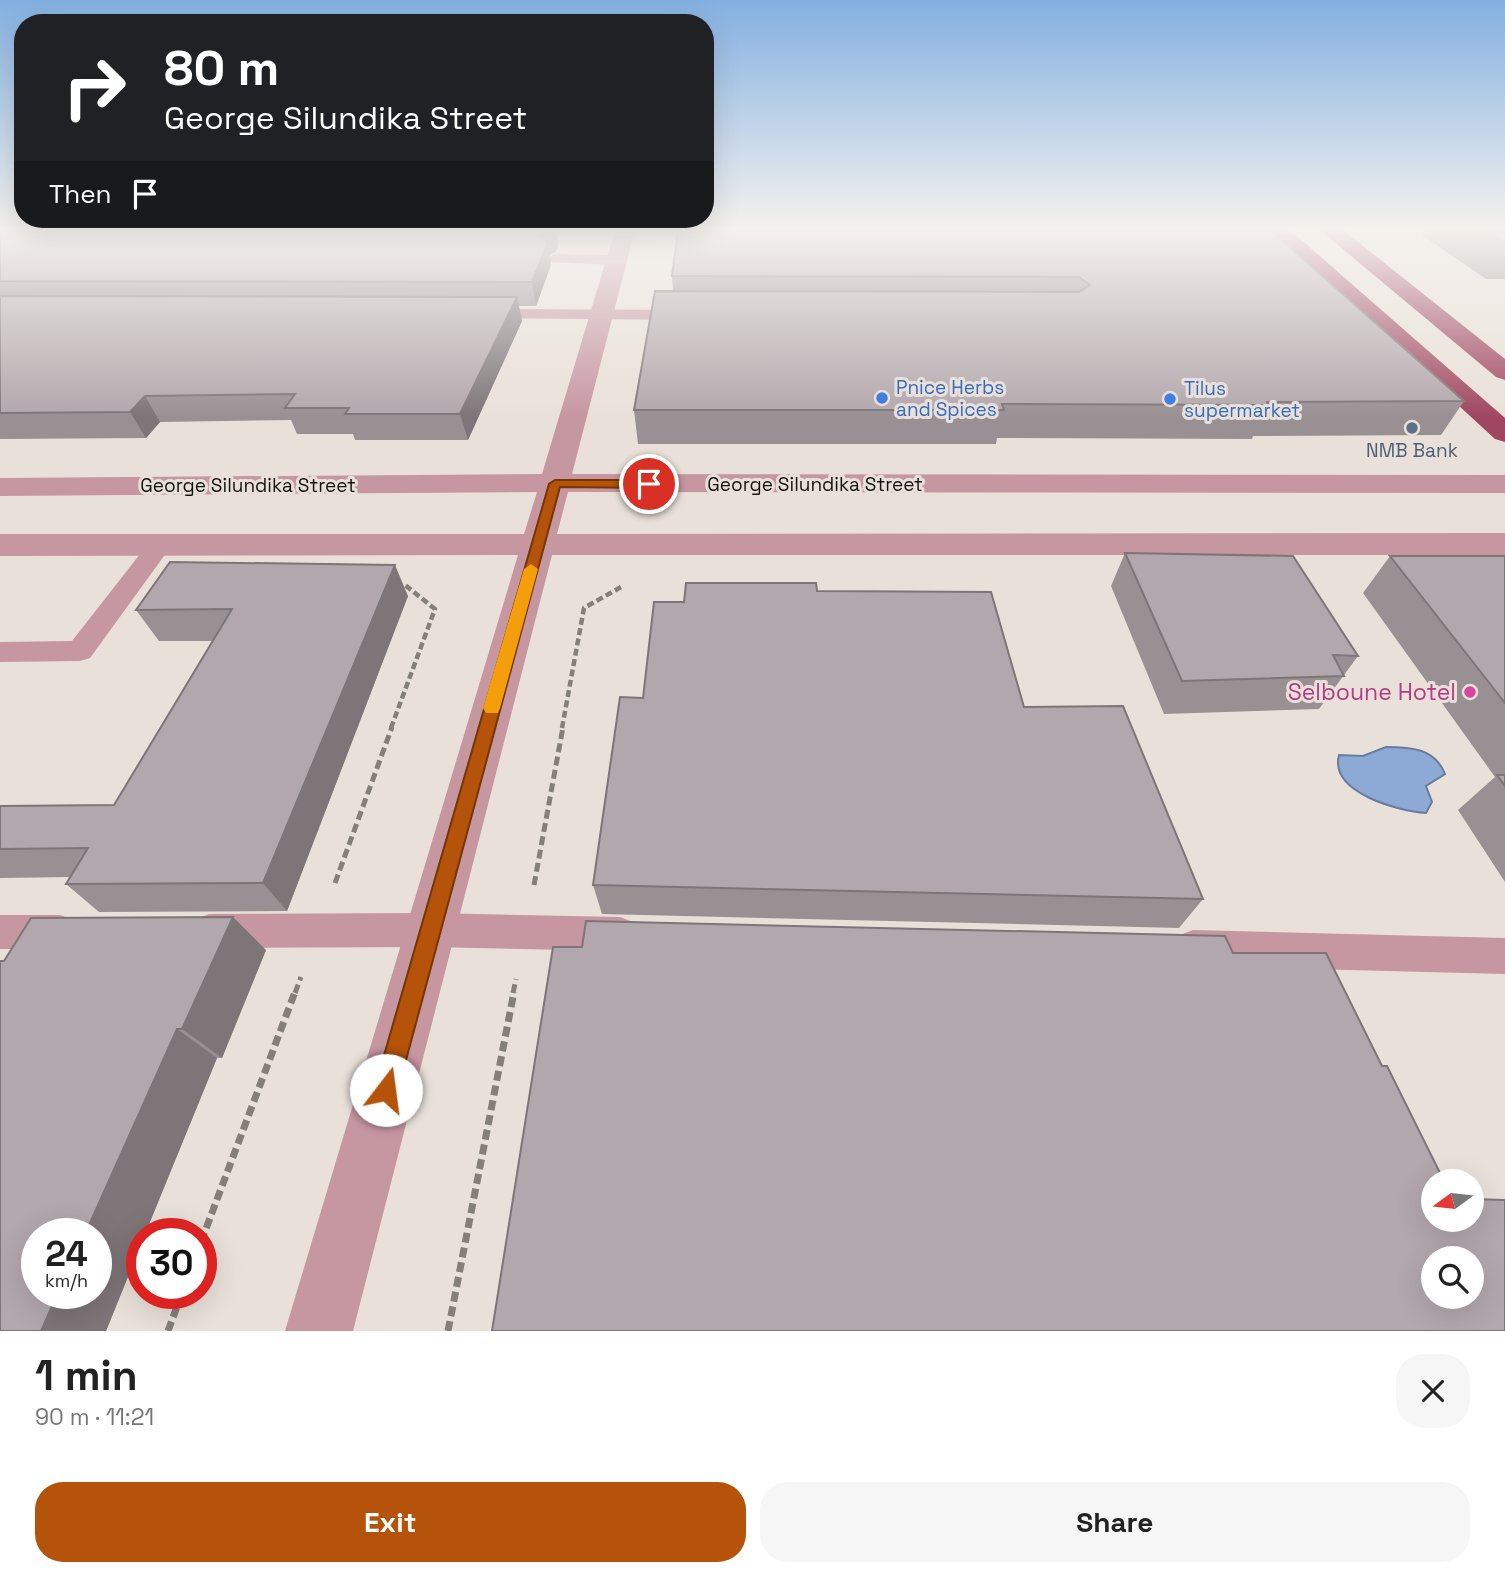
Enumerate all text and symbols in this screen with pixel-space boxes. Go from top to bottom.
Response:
text: 80 m [164,37,279,99]
icon: right [49,42,140,133]
text: George Silundika Street [164,98,527,138]
icon: arrive [126,175,164,213]
text: Then [49,177,112,211]
place label: Pnice Herbs and Spices [896,375,1004,422]
place label: Tilus supermarket [1184,376,1300,423]
marker: Pnice Herbs and Spices [874,390,890,406]
marker: Tilus supermarket [1162,391,1178,407]
marker: NMB Bank [1404,420,1420,436]
place label: NMB Bank [1366,438,1458,463]
pin [619,454,679,514]
icon: arrive [630,465,668,503]
street label: George Silundika Street [707,472,923,497]
street label: George Silundika Street [140,473,356,498]
place label: Selboune Hotel [1288,677,1456,707]
marker: Selboune Hotel [1462,684,1478,700]
position arrow [349,1053,423,1127]
north arrow [1421,1169,1484,1232]
map controls [1421,1169,1484,1309]
speed limit sign: 30 [126,1218,217,1309]
text: 24 [45,1232,88,1276]
button: search [1421,1246,1484,1309]
text: km/h [45,1269,88,1292]
text: 1 min [35,1349,138,1402]
button: close [1396,1354,1470,1428]
text: 90 m · 11:21 [35,1402,154,1432]
button: Exit [35,1482,746,1562]
button: Share [760,1482,1470,1562]

